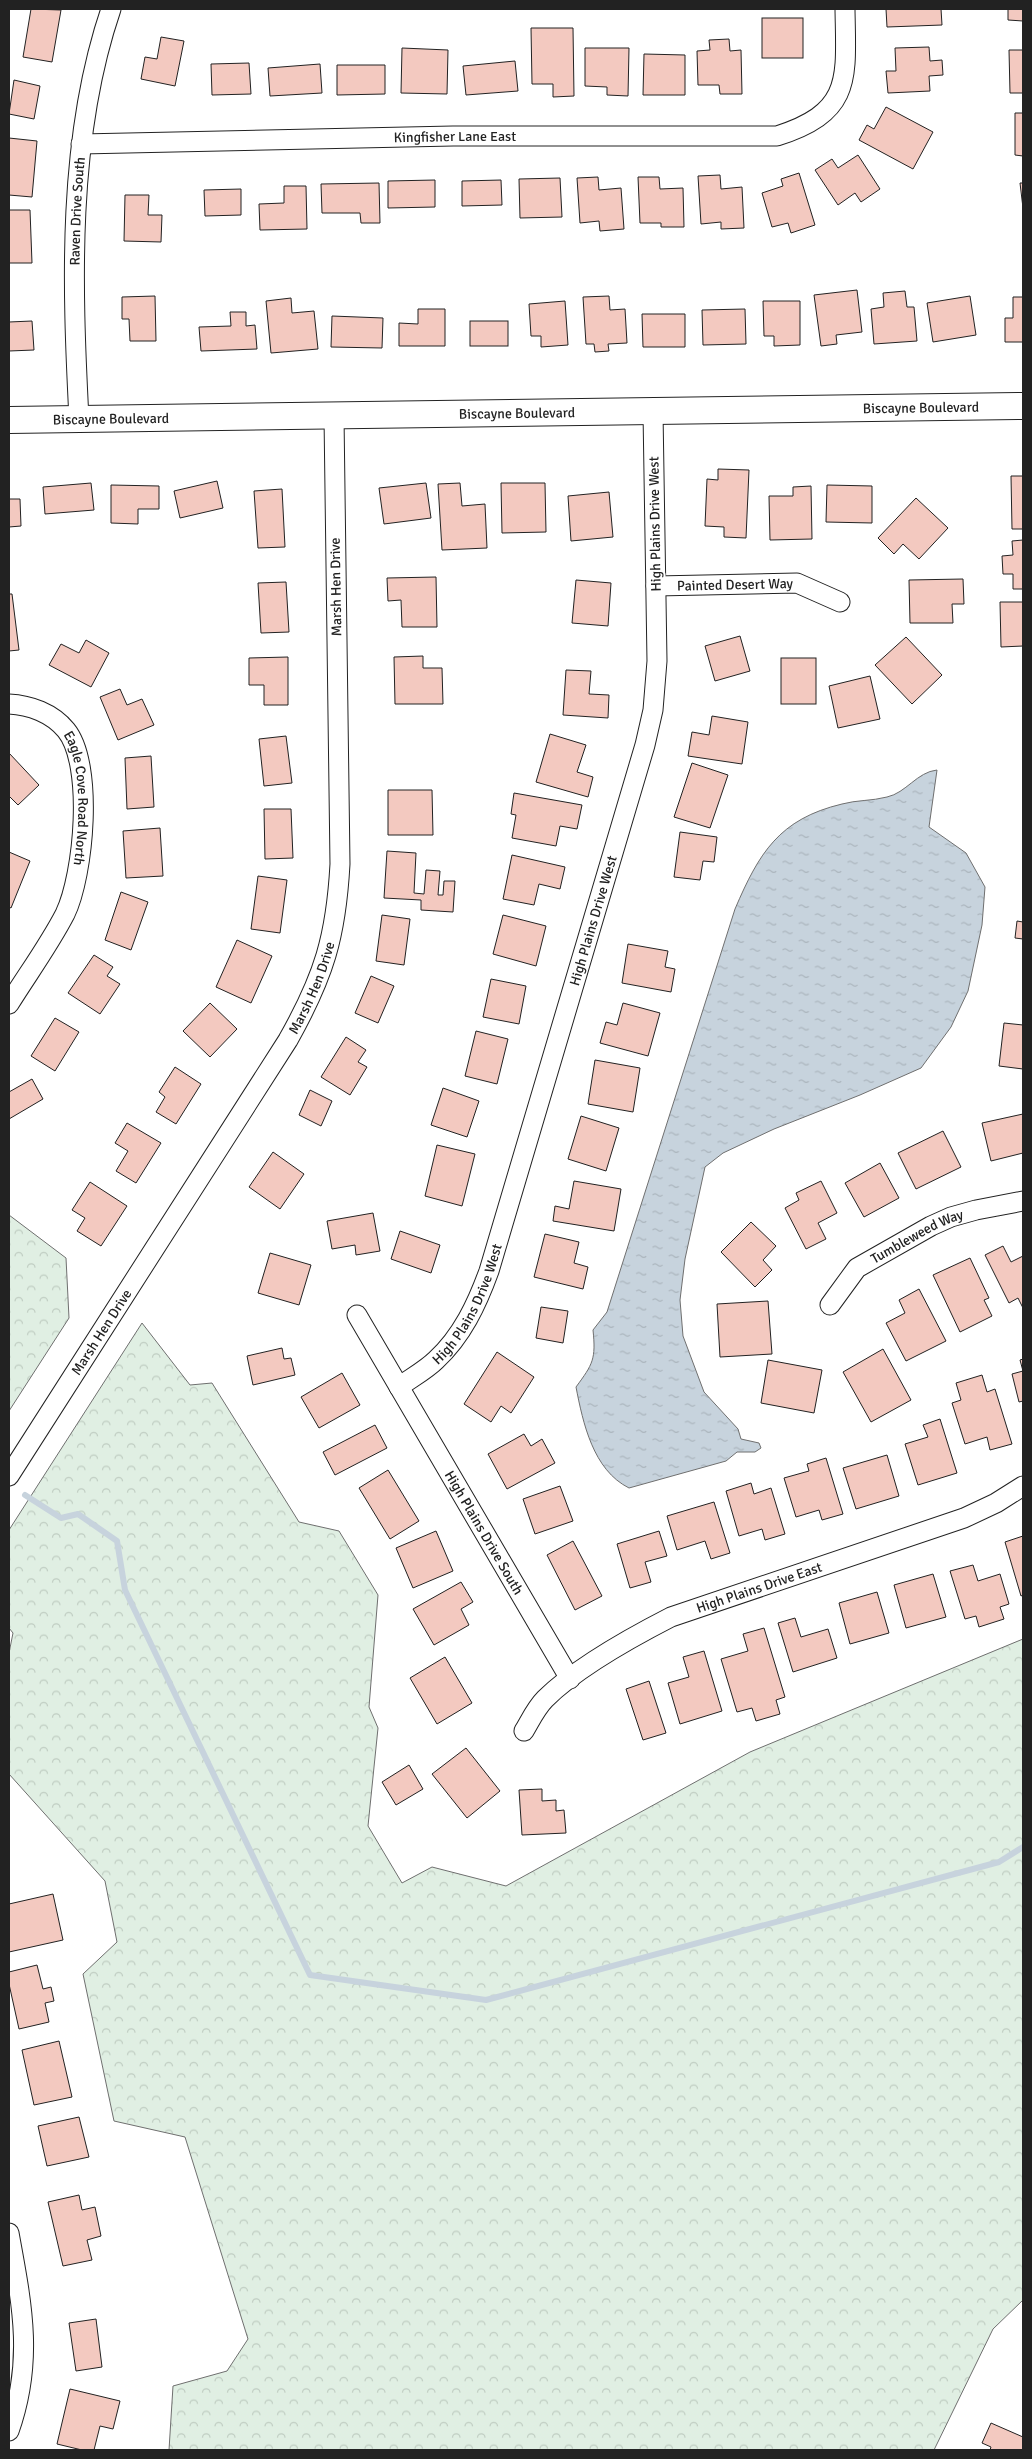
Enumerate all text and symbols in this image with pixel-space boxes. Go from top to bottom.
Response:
street label: Kingfisher Lane East [394,127,516,146]
street label: Raven Drive South [66,156,88,266]
street label: Biscayne Boulevard [863,398,979,417]
street label: Biscayne Boulevard [459,404,575,422]
street label: Biscayne Boulevard [53,409,169,428]
street label: High Plains Drive West [645,456,665,592]
street label: Marsh Hen Drive [327,537,345,637]
street label: Painted Desert Way [677,575,794,594]
street label: Eagle Cove Road North [60,727,92,867]
street label: High Plains Drive West [566,853,620,988]
street label: Marsh Hen Drive [285,940,338,1037]
street label: Tumbleweed Way [868,1205,966,1267]
street label: High Plains Drive West [428,1242,505,1368]
street label: Marsh Hen Drive [67,1286,135,1378]
street label: High Plains Drive South [441,1467,527,1598]
street label: High Plains Drive East [694,1558,824,1616]

